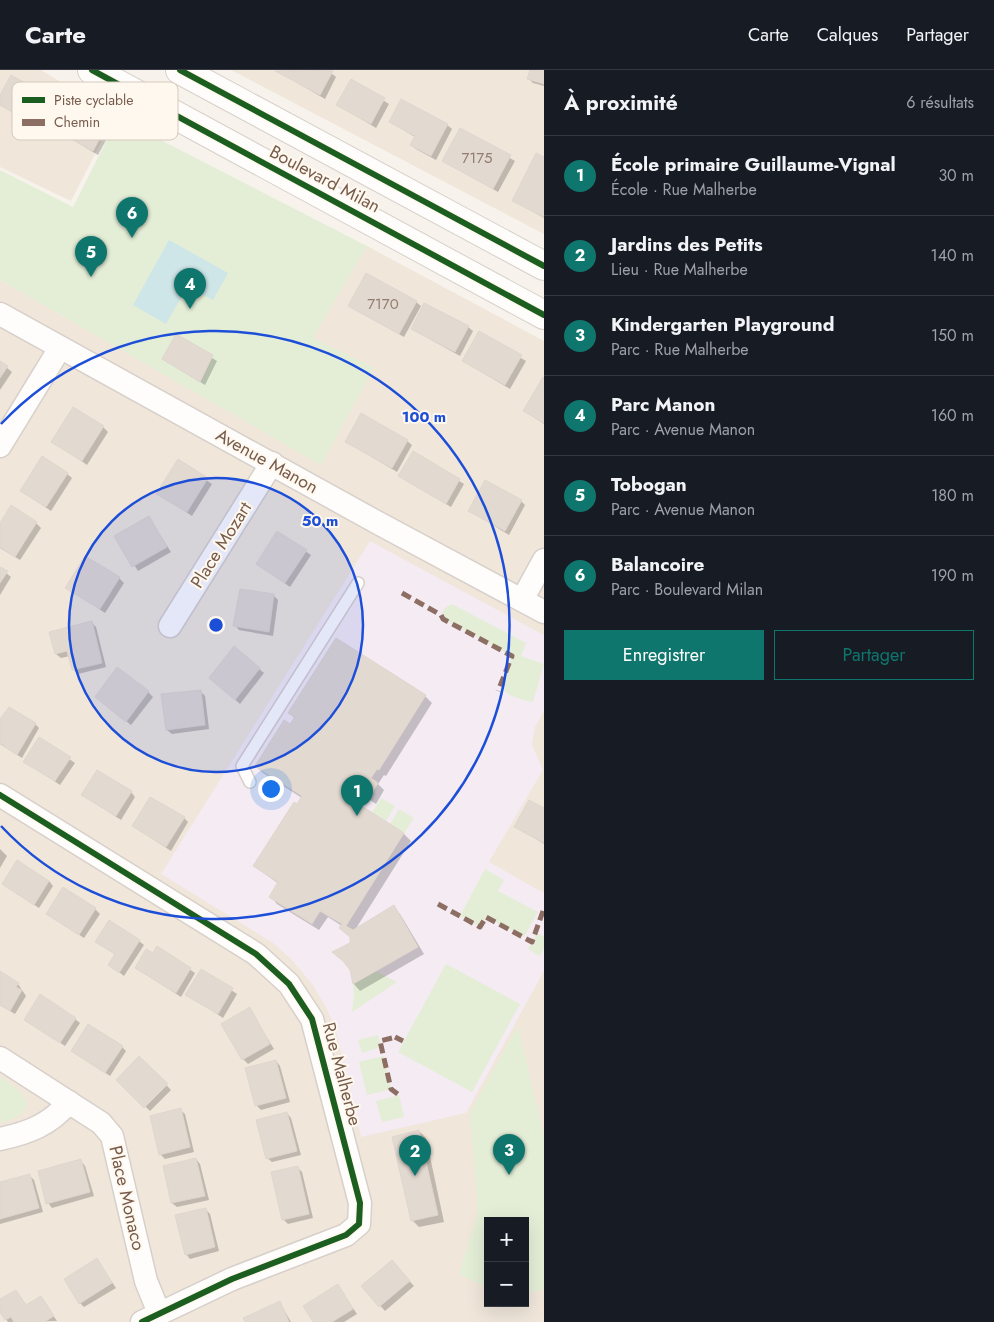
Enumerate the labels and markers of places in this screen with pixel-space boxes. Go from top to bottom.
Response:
pin: 6 [116,197,148,238]
pin: 5 [75,236,107,277]
pin: 4 [174,268,206,309]
centre of rings [207,616,225,634]
pin: 1 [341,775,373,816]
pin: 3 [493,1134,525,1175]
pin: 2 [399,1135,431,1176]

